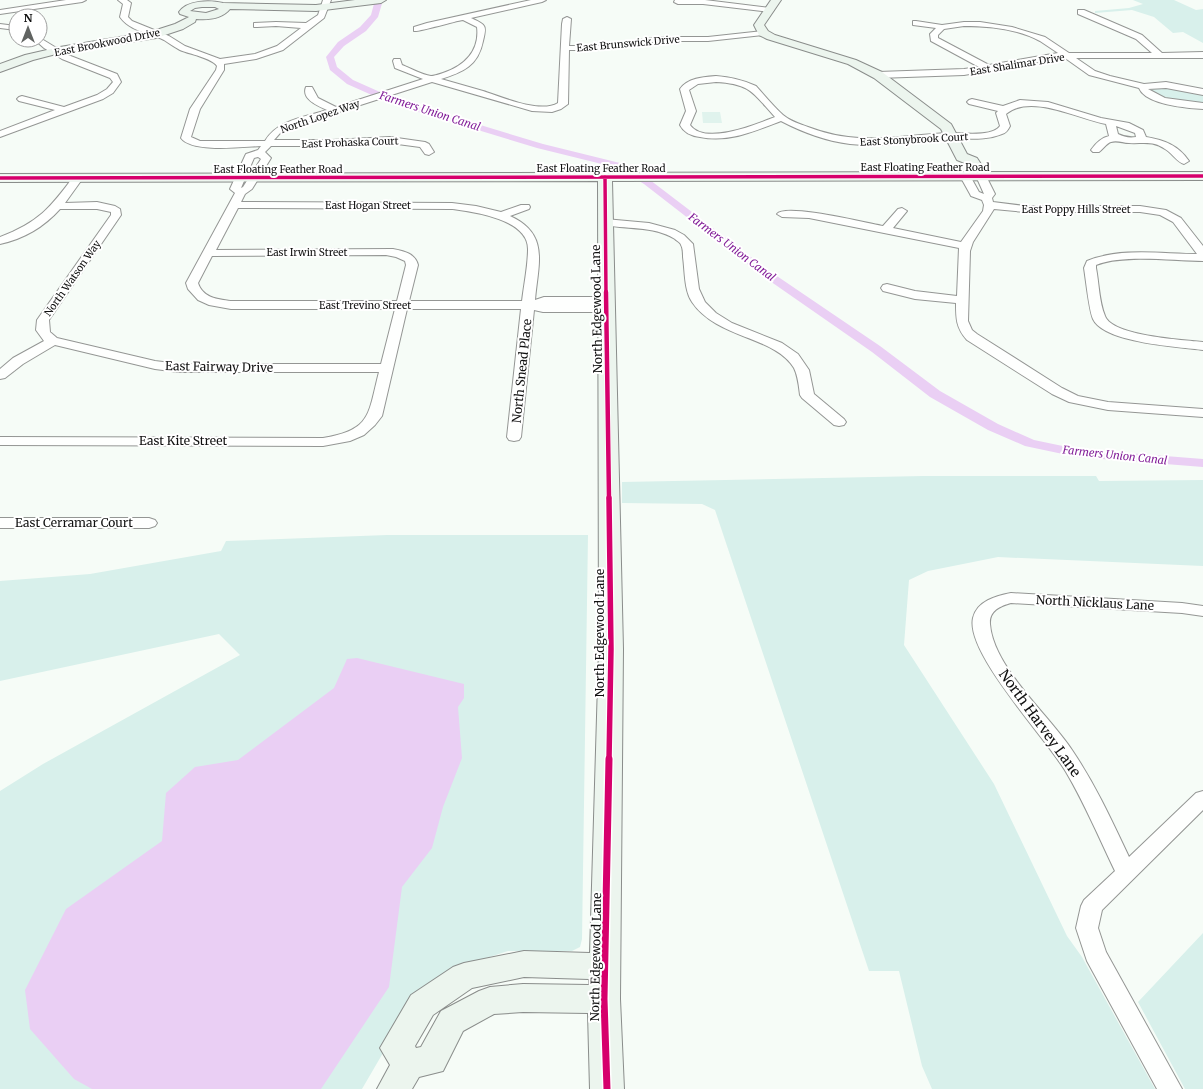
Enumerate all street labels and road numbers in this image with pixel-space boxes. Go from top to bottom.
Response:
street label: East Brookwood Drive [53,26,161,59]
street label: East Brunswick Drive [576,33,680,54]
street label: East Shalimar Drive [969,51,1065,78]
street label: North Lopez Way [279,97,362,136]
street label: East Stonybrook Court [860,130,969,149]
street label: East Prohaska Court [301,134,399,151]
street label: East Floating Feather Road [861,161,989,174]
street label: East Floating Feather Road [537,162,665,175]
street label: East Floating Feather Road [214,163,342,176]
street label: East Hogan Street [325,199,411,212]
street label: East Poppy Hills Street [1021,203,1131,216]
street label: North Watson Way [41,238,104,319]
street label: North Edgewood Lane [588,245,605,373]
street label: East Irwin Street [267,246,348,259]
street label: East Trevino Street [319,299,411,312]
street label: North Snead Place [509,318,534,424]
street label: East Fairway Drive [165,358,273,375]
street label: East Kite Street [139,433,227,448]
street label: East Cerramar Court [15,515,133,530]
street label: North Edgewood Lane [592,569,607,697]
street label: North Nicklaus Lane [1036,592,1154,613]
street label: North Harvey Lane [995,666,1085,780]
street label: North Edgewood Lane [587,893,604,1021]

